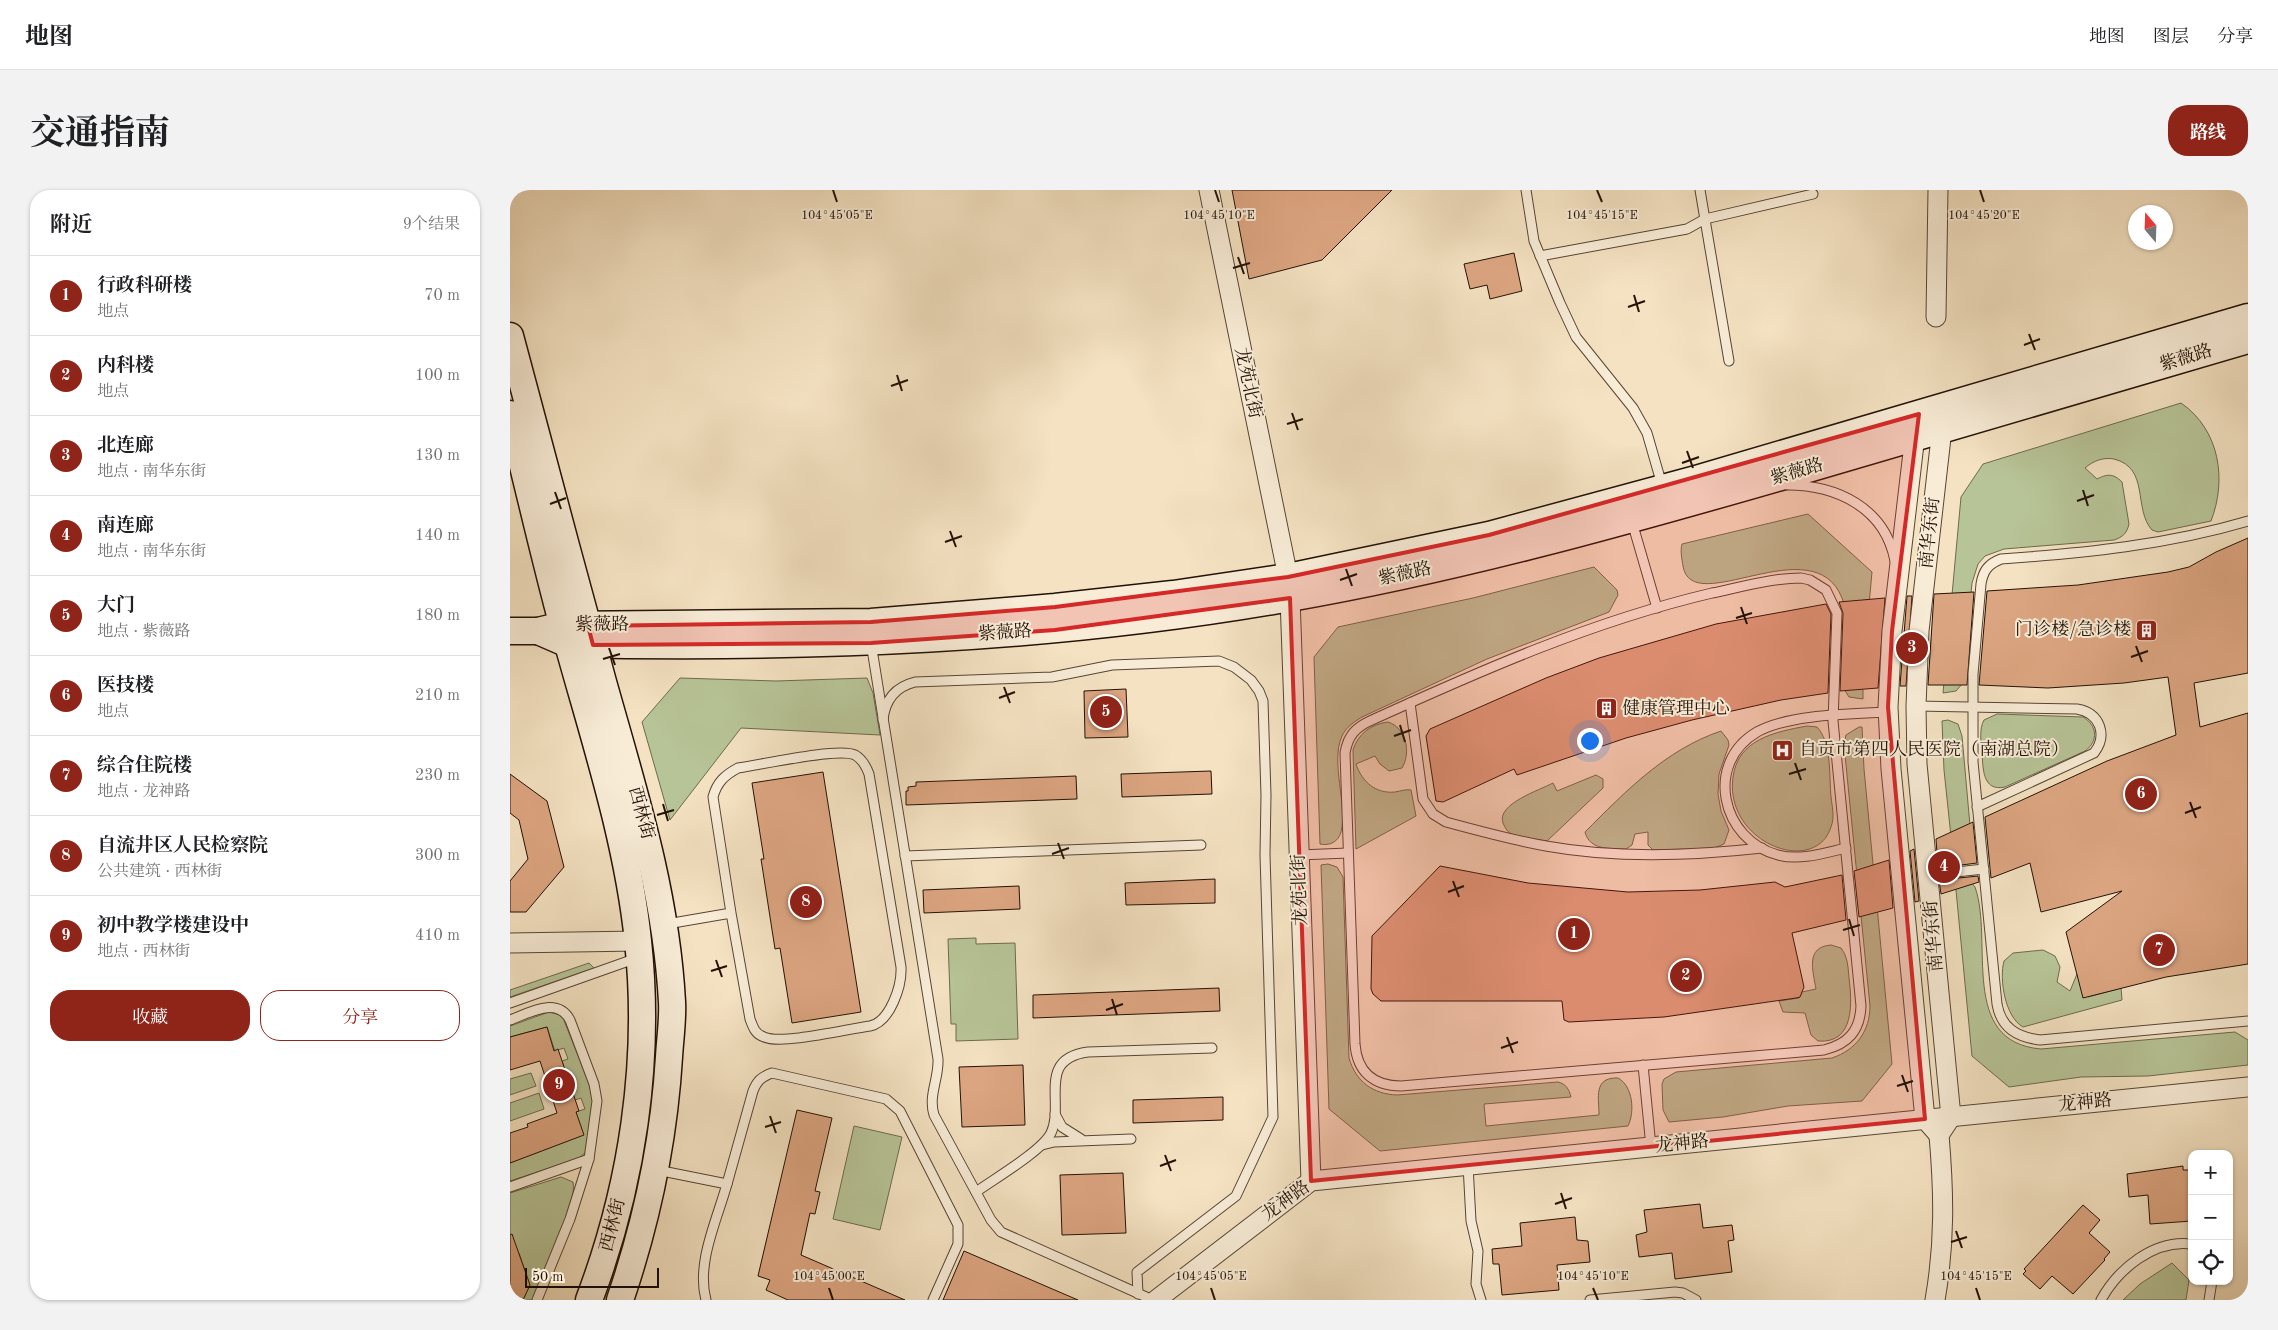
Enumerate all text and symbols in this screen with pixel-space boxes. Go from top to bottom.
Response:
text: 地图 [25,26,73,50]
text: 地图 [2089,28,2125,46]
text: 图层 [2153,28,2189,46]
text: 分享 [2217,28,2253,46]
button: 路线 [2168,105,2248,156]
text: 交通指南 [30,117,170,152]
north arrow [2128,205,2173,250]
text: 104°45'05"E [801,209,873,222]
text: 104°45'10"E [1183,209,1255,222]
text: 104°45'15"E [1566,209,1638,222]
text: 104°45'20"E [1948,209,2020,222]
text: 附近 [50,215,92,236]
text: 9个结果 [403,217,460,233]
text: 行政科研楼 [97,277,192,296]
text: 1 [61,288,71,304]
text: 70 m [424,288,460,304]
text: 地点 [97,304,129,320]
street label: 紫薇路 [2157,340,2214,375]
street label: 龙苑北街 [1232,345,1266,420]
text: 内科楼 [97,357,154,376]
text: 2 [61,368,71,384]
text: 100 m [415,368,460,384]
text: 地点 [97,384,129,400]
text: 北连廊 [97,437,154,456]
text: 3 [61,448,71,464]
text: 130 m [415,448,460,464]
street label: 紫薇路 [1768,454,1825,488]
text: 地点 · 南华东街 [97,464,206,480]
street label: 南华东街 [1915,496,1943,570]
text: 南连廊 [97,517,154,536]
text: 4 [61,528,71,544]
text: 140 m [415,528,460,544]
text: 地点 · 南华东街 [97,544,206,560]
street label: 紫薇路 [1376,558,1433,588]
text: 大门 [97,597,135,616]
text: 5 [61,608,71,624]
text: 180 m [415,608,460,624]
street label: 紫薇路 [575,614,629,634]
building icon: 门诊楼/急诊楼 [2135,618,2159,642]
place label: 门诊楼/急诊楼 [2015,619,2131,639]
street label: 紫薇路 [977,620,1033,644]
text: 地点 · 紫薇路 [97,624,190,640]
pin: 3 [1896,629,1928,667]
text: 医技楼 [97,677,154,696]
text: 6 [61,688,71,704]
text: 210 m [415,688,460,704]
pin: 5 [1090,693,1122,731]
building icon: 健康管理中心 [1594,697,1618,721]
place label: 健康管理中心 [1622,698,1730,718]
text: 地点 [97,704,129,720]
your location [1577,728,1603,754]
hospital icon: 自贡市第四人民医院（南湖总院） [1771,738,1795,762]
place label: 自贡市第四人民医院（南湖总院） [1799,739,2069,759]
text: 综合住院楼 [97,757,192,776]
text: 7 [61,768,71,784]
text: 230 m [415,768,460,784]
pin: 6 [2125,775,2157,813]
text: 地点 · 龙神路 [97,784,190,800]
street label: 西林街 [625,784,659,841]
text: 自流井区人民检察院 [97,837,268,856]
text: 8 [61,848,71,864]
text: 300 m [415,848,460,864]
pin: 4 [1928,848,1960,886]
street label: 龙苑北街 [1288,854,1310,926]
text: 公共建筑 · 西林街 [97,864,222,880]
pin: 8 [790,883,822,921]
street label: 南华东街 [1920,899,1946,973]
pin: 1 [1558,915,1590,953]
text: 初中教学楼建设中 [97,917,249,936]
text: 9 [61,928,71,944]
text: 410 m [415,928,460,944]
pin: 7 [2143,931,2175,969]
text: 地点 · 西林街 [97,944,190,960]
pin: 2 [1670,957,1702,995]
button: 收藏 [50,990,250,1041]
button: 分享 [260,990,460,1041]
pin: 9 [543,1066,575,1104]
street label: 龙神路 [2057,1089,2113,1115]
street label: 龙神路 [1654,1130,1710,1156]
map controls [2188,1150,2233,1285]
button: + [2188,1150,2233,1195]
street label: 龙神路 [1258,1176,1313,1224]
button: − [2188,1195,2233,1240]
street label: 西林街 [596,1196,628,1253]
button: locate [2188,1240,2233,1285]
scale bar [525,1265,659,1288]
text: 50 m [532,1270,563,1284]
text: 104°45'00"E [793,1270,865,1283]
text: 104°45'05"E [1175,1270,1247,1283]
text: 104°45'10"E [1557,1270,1629,1283]
text: 104°45'15"E [1940,1270,2012,1283]

